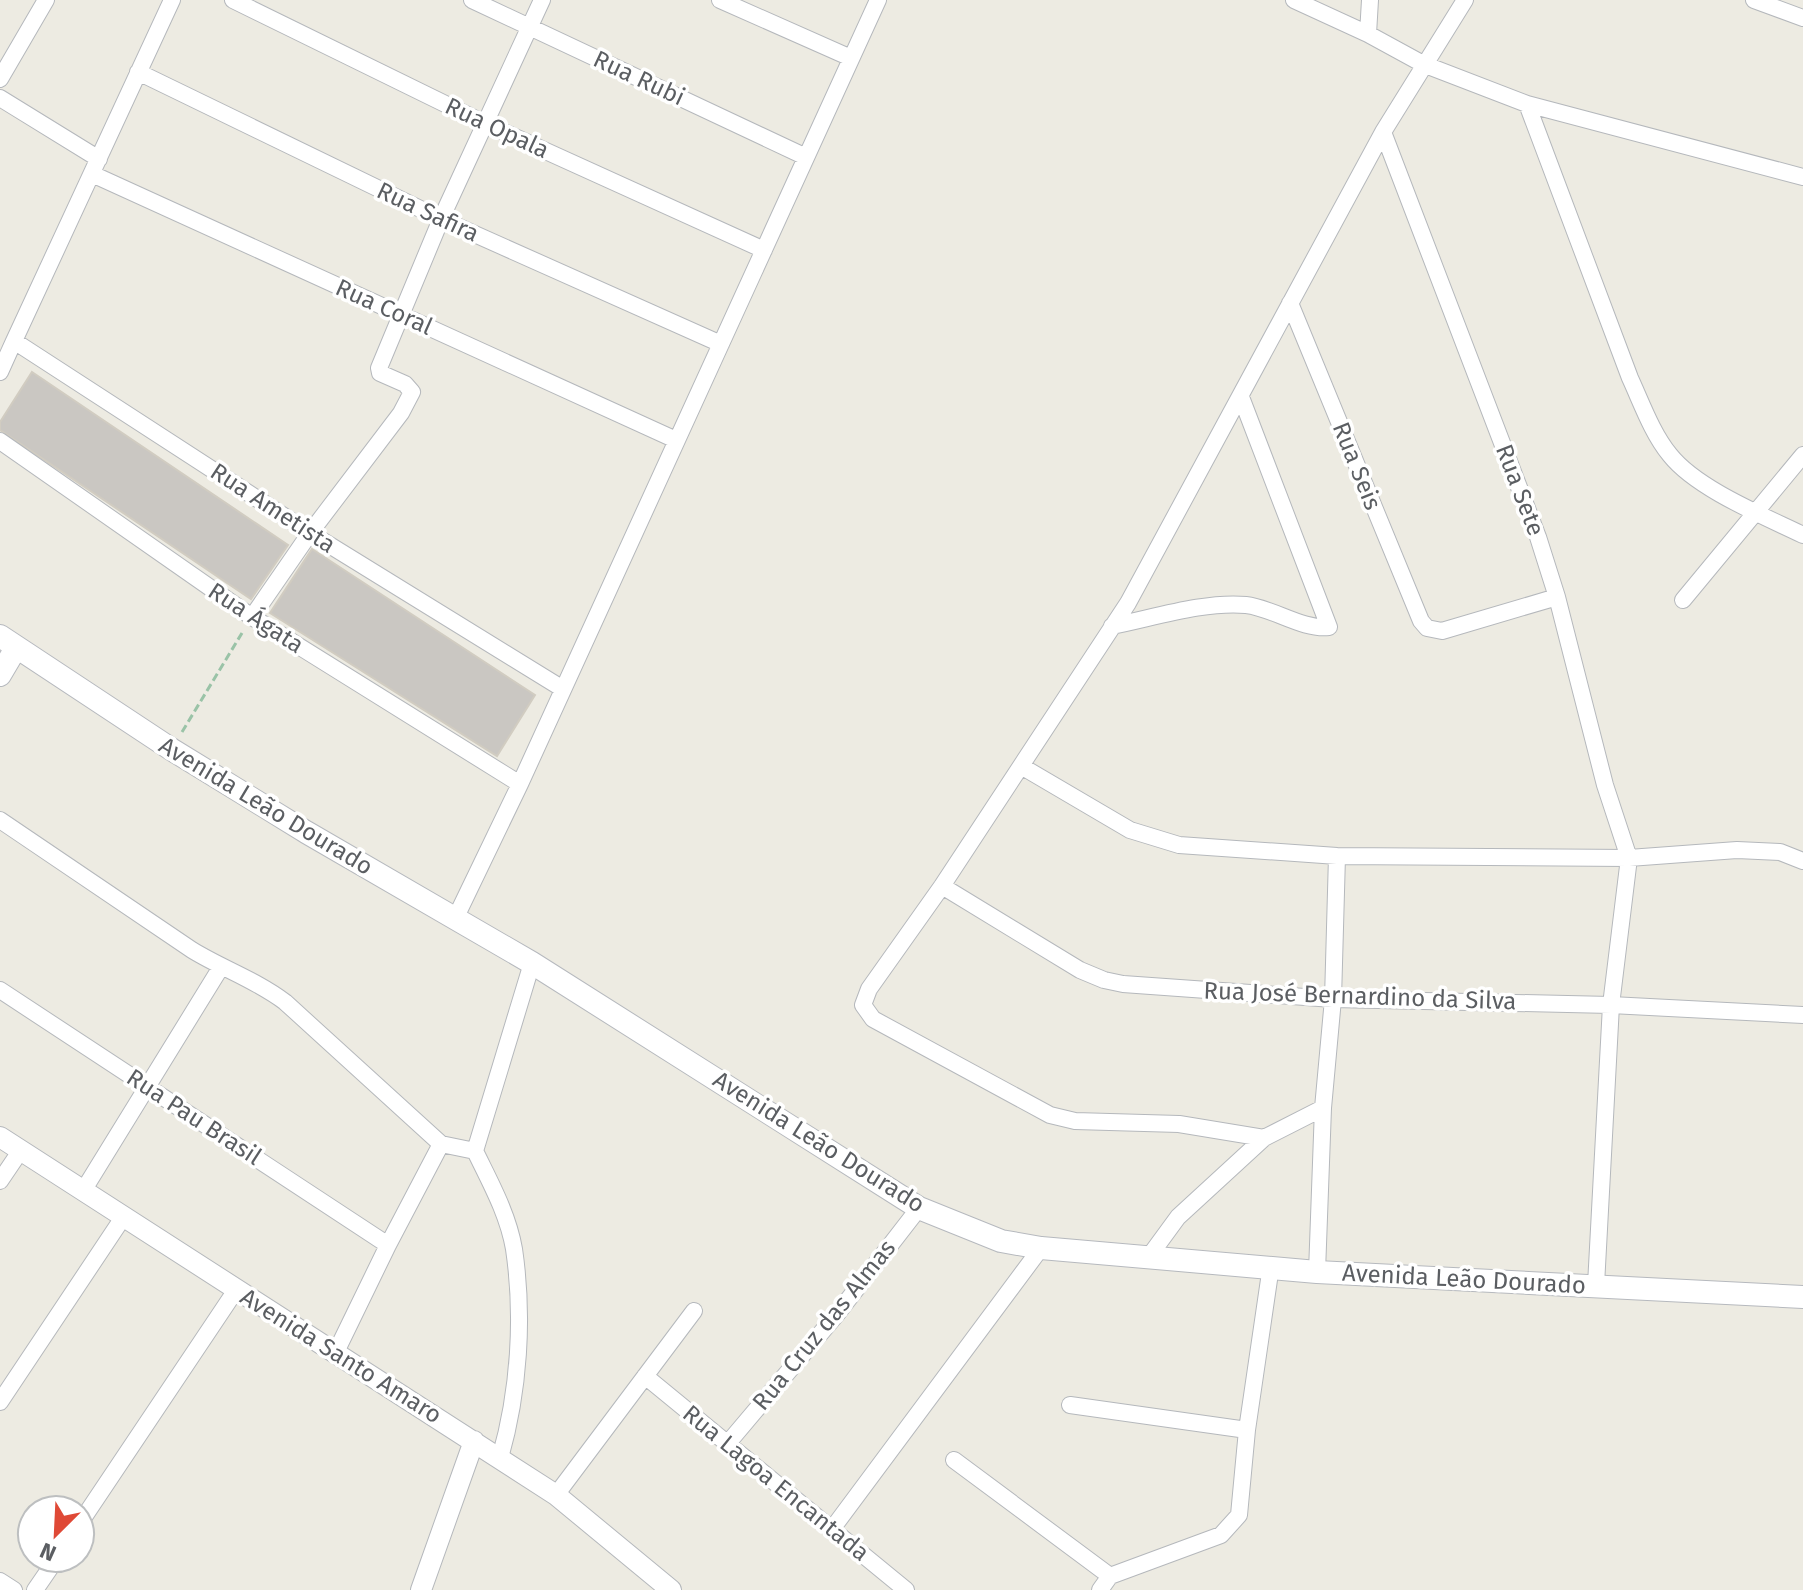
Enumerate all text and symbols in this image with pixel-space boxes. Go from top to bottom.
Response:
street label: Rua Rubi [589,45,689,111]
street label: Rua Opala [441,92,553,164]
street label: Rua Safira [373,176,483,248]
street label: Rua Coral [331,273,437,341]
street label: Rua Seis [1327,418,1387,514]
street label: Rua Sete [1490,440,1550,540]
street label: Rua Ametista [205,457,341,559]
street label: Rua Ágata [203,576,310,659]
street label: Avenida Leão Dourado [154,731,378,881]
street label: Rua José Bernardino da Silva [1203,977,1517,1015]
street label: Rua Pau Brasil [121,1063,267,1171]
street label: Avenida Leão Dourado [708,1065,930,1219]
street label: Rua Cruz das Almas [747,1234,901,1416]
street label: Avenida Leão Dourado [1341,1259,1587,1299]
street label: Avenida Santo Amaro [235,1283,447,1429]
street label: Rua Lagoa Encantada [677,1399,875,1567]
north arrow [16,1494,96,1574]
text: N [36,1537,60,1567]

